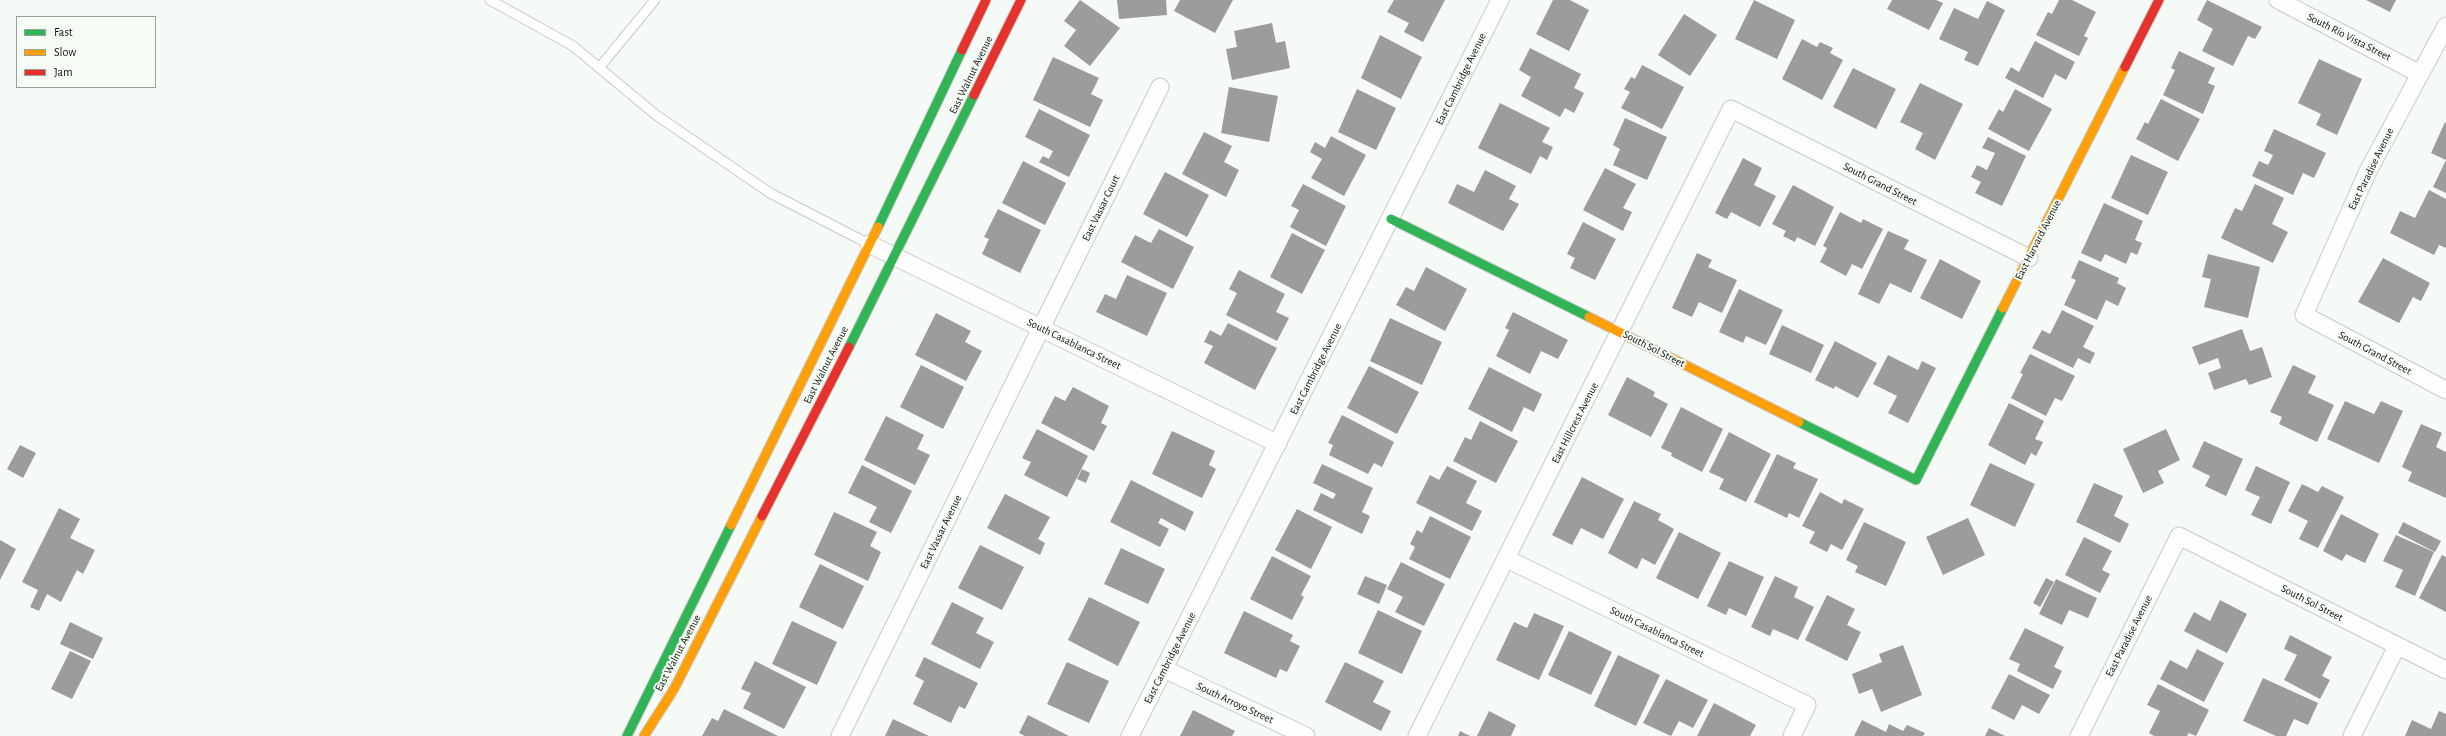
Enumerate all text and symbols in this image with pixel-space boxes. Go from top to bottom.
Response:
street label: South Rio Vista Street [2305,10,2393,64]
legend [16,16,156,88]
text: Fast [54,26,73,38]
street label: East Cambridge Avenue [1433,31,1489,127]
street label: East Walnut Avenue [946,34,996,116]
text: Slow [54,46,76,58]
text: Jam [54,66,73,78]
street label: East Paradise Avenue [2345,126,2397,212]
street label: South Grand Street [1841,160,1919,208]
street label: East Vassar Court [1079,173,1123,243]
street label: East Harvard Avenue [2012,198,2064,282]
street label: South Casablanca Street [1025,316,1123,372]
street label: East Cambridge Avenue [1287,321,1345,417]
street label: East Walnut Avenue [801,324,851,406]
street label: South Sol Street [1621,328,1687,370]
street label: South Grand Street [2336,328,2414,378]
street label: East Hillcrest Avenue [1549,380,1601,466]
street label: East Vassar Avenue [917,493,965,571]
street label: South Sol Street [2279,582,2345,624]
street label: East Paradise Avenue [2103,593,2155,679]
street label: South Casablanca Street [1608,604,1706,660]
street label: East Cambridge Avenue [1141,610,1199,706]
street label: East Walnut Avenue [652,612,704,694]
street label: South Arroyo Street [1194,679,1276,727]

